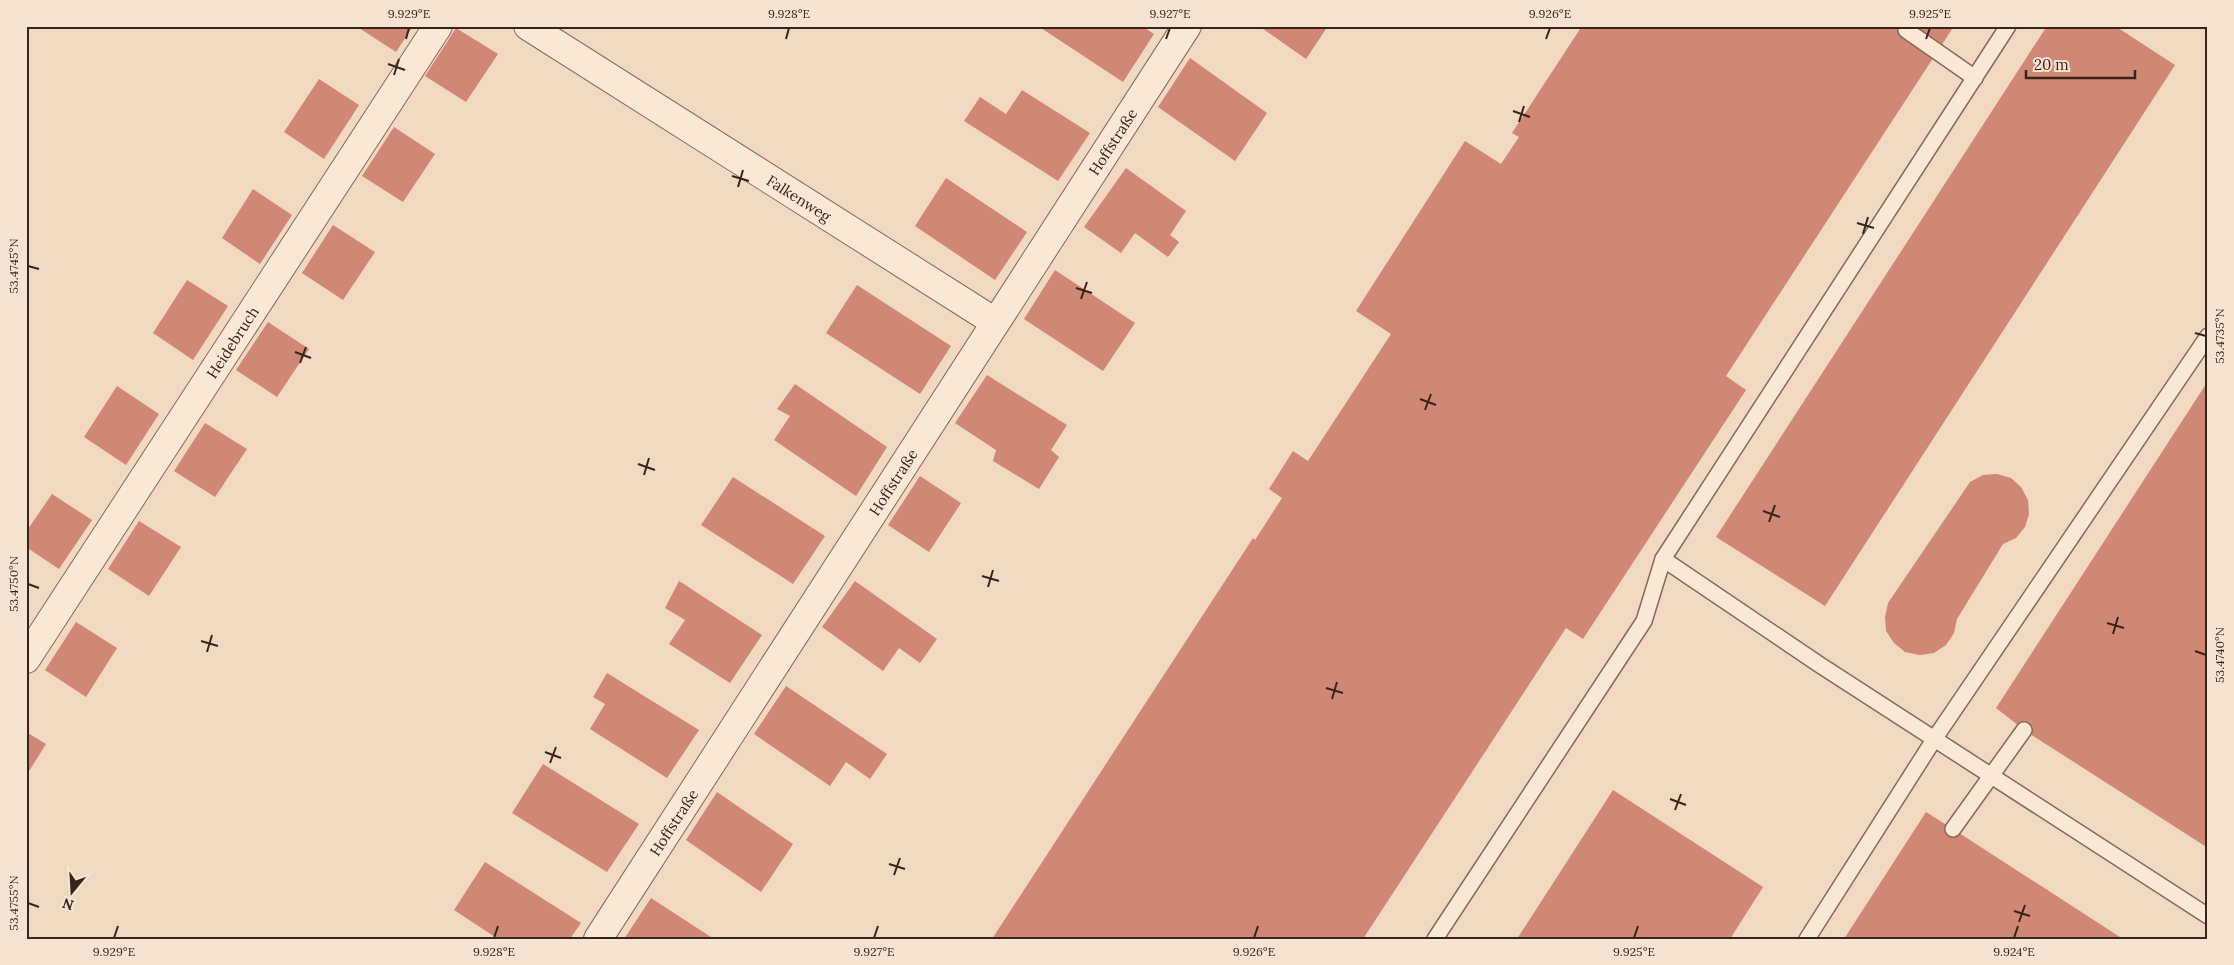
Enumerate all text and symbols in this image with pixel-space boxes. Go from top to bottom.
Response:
text: 9.929°E [388,6,430,21]
text: 9.928°E [768,6,810,21]
text: 9.927°E [1150,6,1190,21]
text: 9.926°E [1529,6,1571,21]
text: 9.925°E [1909,6,1951,21]
scale bar [2026,48,2135,80]
text: 20 m [2034,55,2069,74]
street label: Hoffstraße [1084,105,1141,178]
street label: Falkenweg [763,170,836,226]
text: 53.4745°N [6,238,21,294]
street label: Heidebruch [202,303,263,382]
text: 53.4735°N [2212,308,2227,364]
street label: Hoffstraße [864,445,921,519]
text: 53.4750°N [6,556,21,612]
text: 53.4740°N [2212,627,2227,683]
street label: Hoffstraße [645,785,702,859]
north arrow [48,868,98,918]
text: 53.4755°N [6,875,21,931]
text: N [60,894,76,915]
text: 9.929°E [93,944,135,959]
text: 9.928°E [473,944,515,959]
text: 9.927°E [854,944,894,959]
text: 9.926°E [1233,944,1275,959]
text: 9.925°E [1613,944,1655,959]
text: 9.924°E [1993,944,2035,959]

